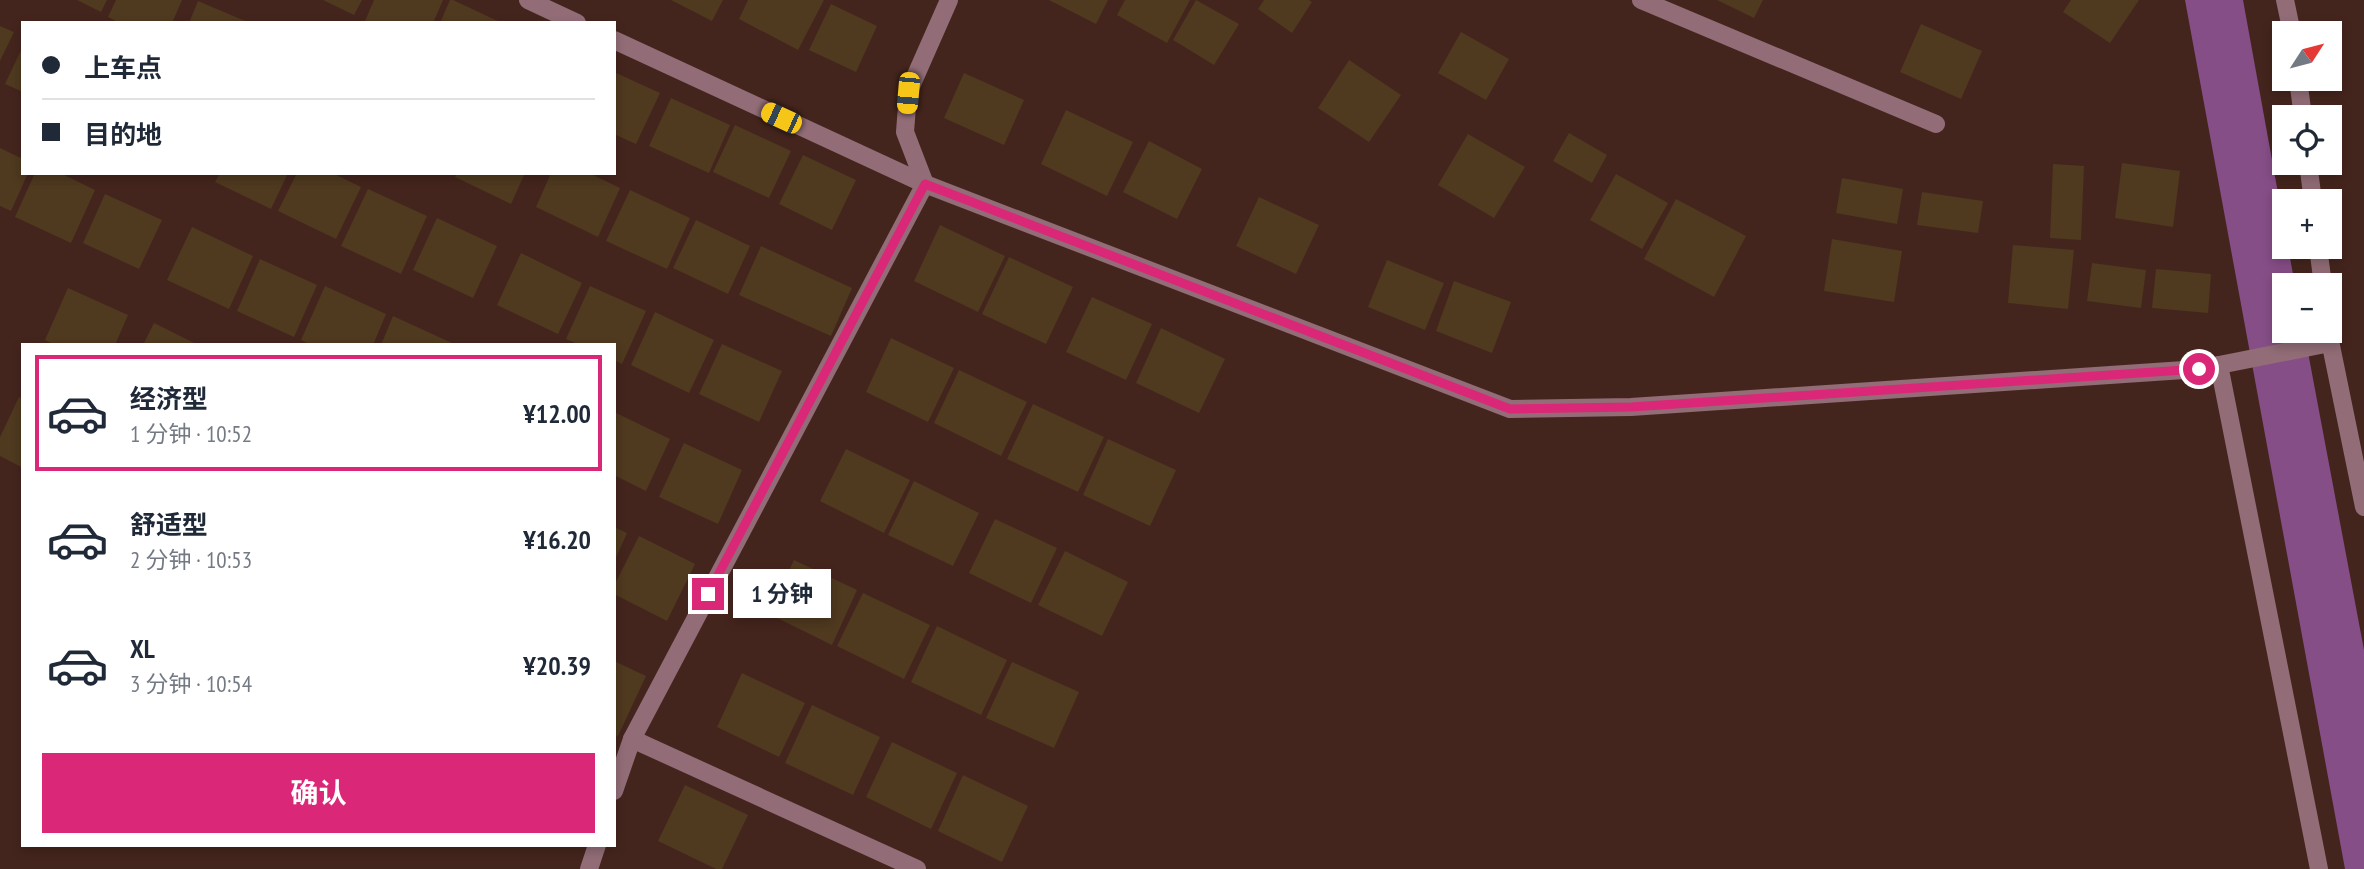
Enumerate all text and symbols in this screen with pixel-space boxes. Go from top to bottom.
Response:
north arrow [2272,21,2342,91]
map controls [2272,21,2342,343]
text: 上车点 [84,51,162,84]
car [896,71,921,115]
car [758,100,805,136]
button: locate [2272,105,2342,175]
text: 目的地 [84,118,162,151]
button: + [2272,189,2342,259]
button: − [2272,273,2342,343]
route start [2183,353,2215,385]
icon: car [46,382,109,445]
text: 经济型 [130,382,208,415]
text: ¥12.00 [523,397,591,430]
text: 1 分钟 · 10:52 [130,419,252,448]
icon: car [46,508,109,571]
text: 舒适型 [130,508,208,541]
text: ¥16.20 [523,523,591,556]
text: 2 分钟 · 10:53 [130,545,252,574]
callout: 1 分钟 [732,570,830,618]
route end [692,578,724,610]
text: 1 分钟 [751,579,813,608]
text: XL [130,632,155,665]
icon: car [46,634,109,697]
text: ¥20.39 [523,649,591,682]
text: 3 分钟 · 10:54 [130,669,252,698]
button: 确认 [42,753,595,833]

